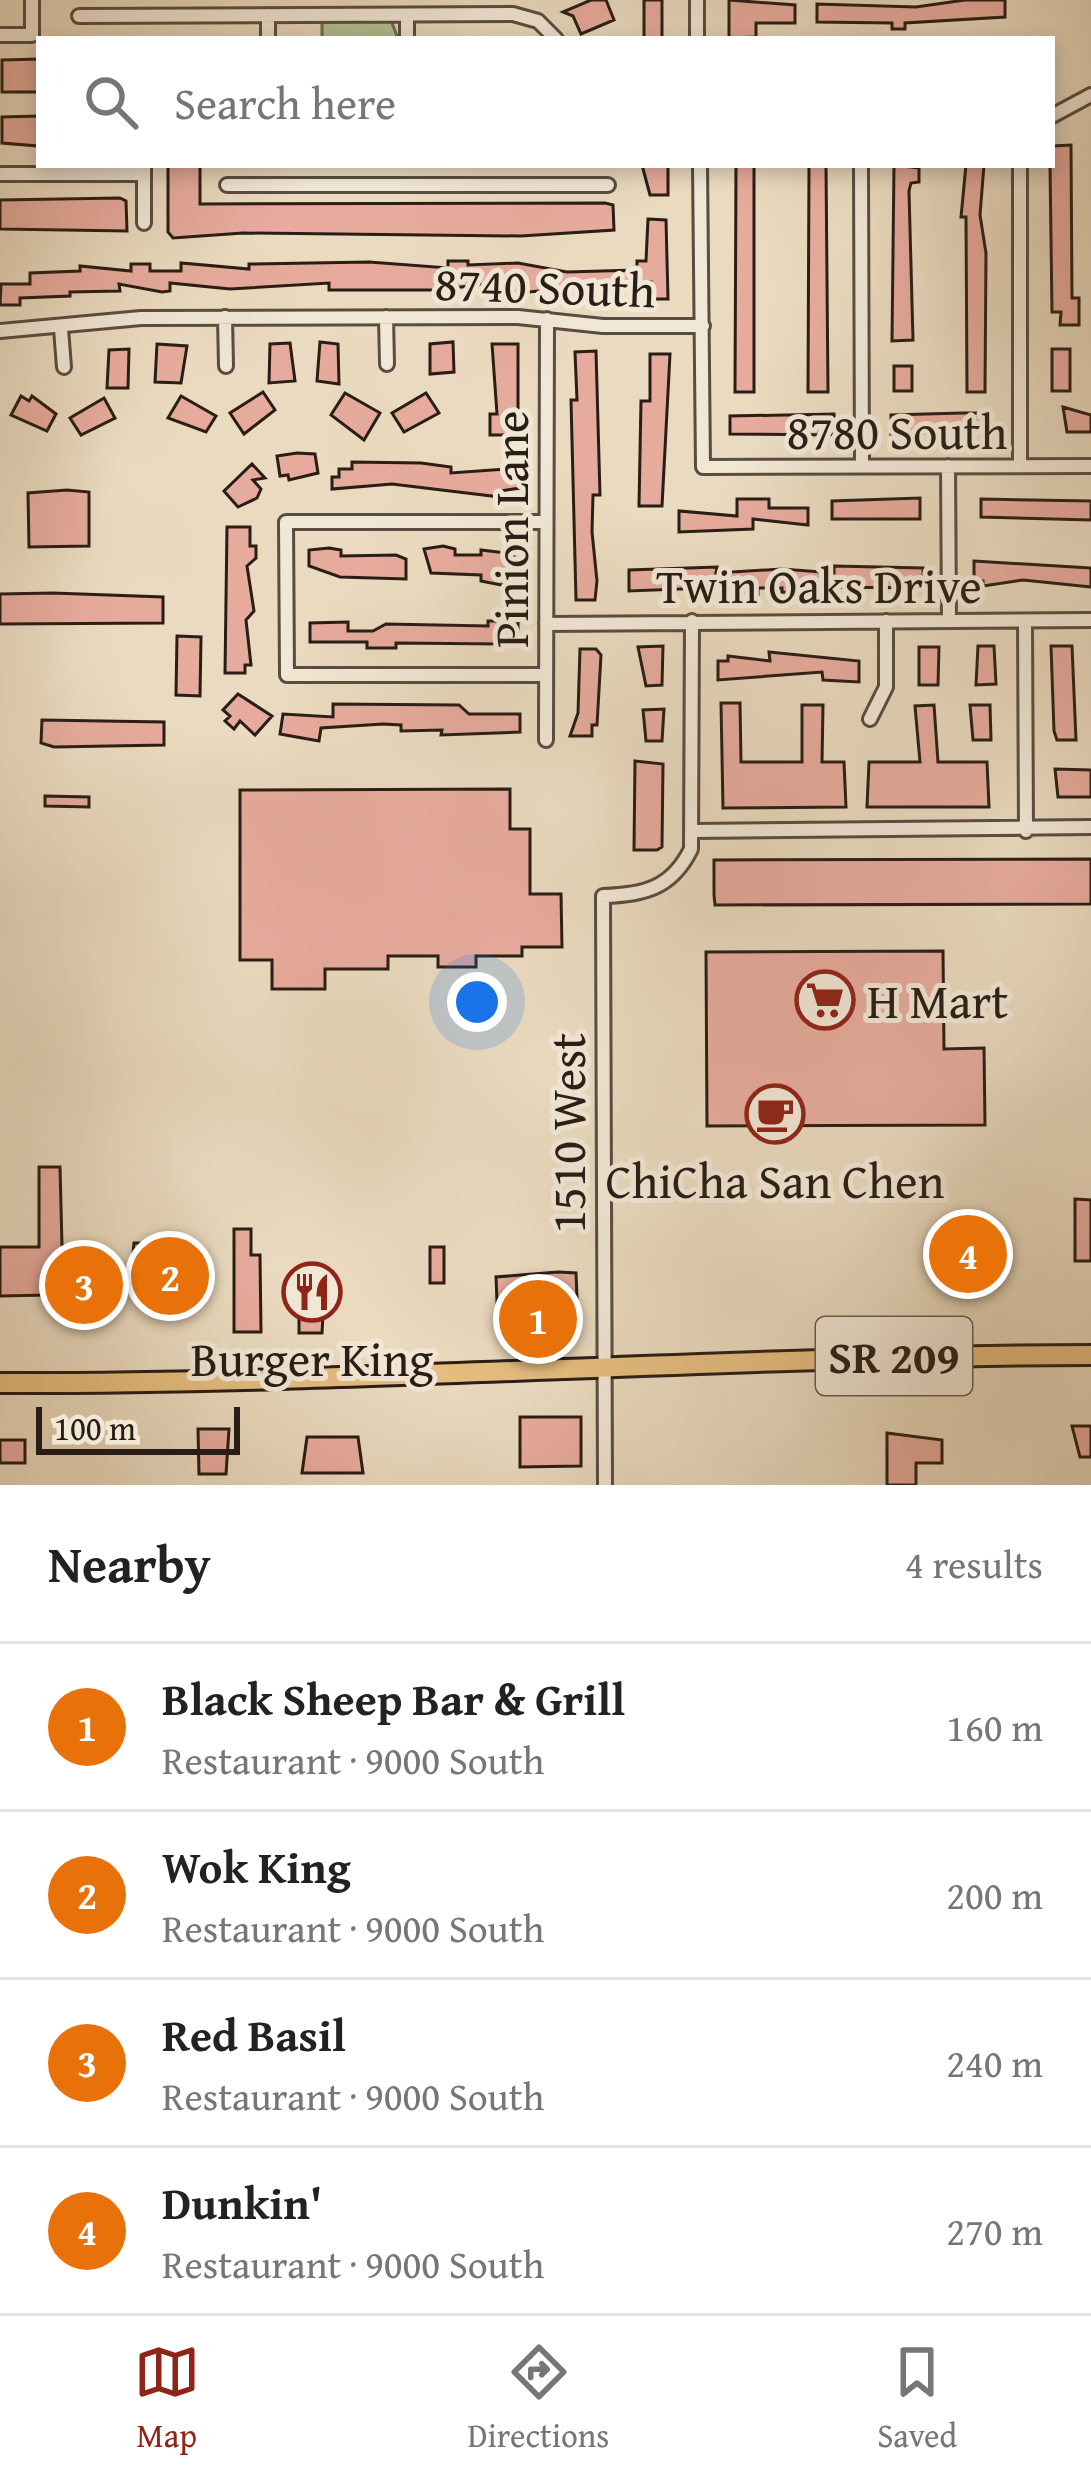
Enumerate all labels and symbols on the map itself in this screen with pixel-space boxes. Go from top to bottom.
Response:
street label: 8740 South [433,247,657,325]
street label: 8780 South [787,396,1007,467]
street label: Pinion Lane [475,410,546,648]
street label: Twin Oaks Drive [656,550,982,621]
place label: H Mart [867,965,1008,1036]
supermarket icon: H Mart [794,969,856,1031]
your location [447,972,507,1032]
street label: 1510 West [532,1033,603,1233]
cafe icon: ChiCha San Chen [744,1083,806,1145]
place label: ChiCha San Chen [606,1145,945,1216]
pin: 4 [929,1209,1007,1299]
pin: 2 [131,1231,209,1321]
pin: 3 [45,1240,123,1330]
restaurant icon: Burger King [281,1261,343,1323]
pin: 1 [499,1274,577,1364]
road number: SR 209 [816,1317,972,1395]
place label: Burger King [191,1323,433,1394]
scale bar [36,1401,240,1454]

